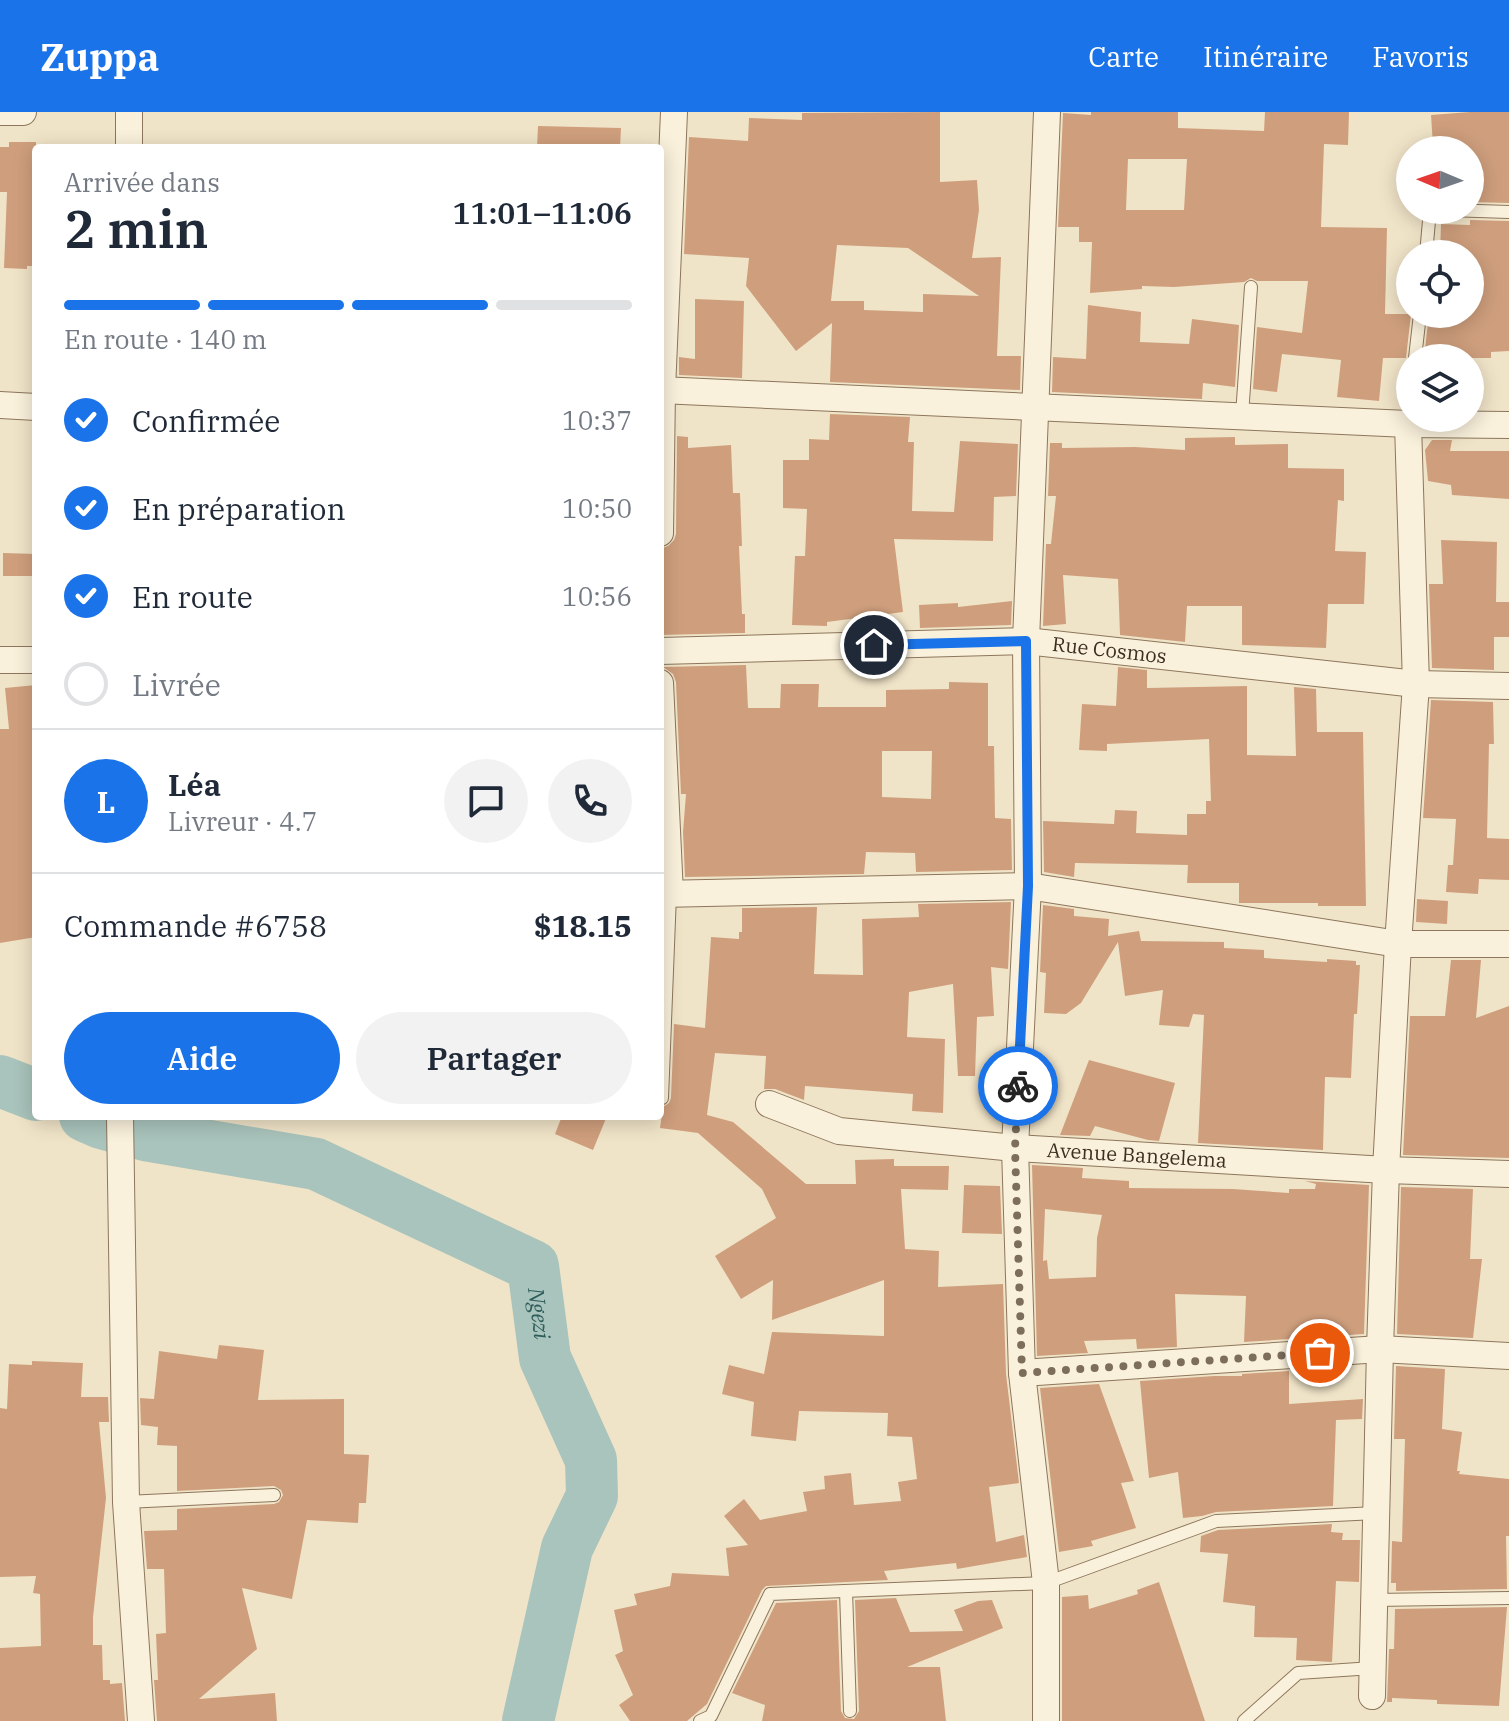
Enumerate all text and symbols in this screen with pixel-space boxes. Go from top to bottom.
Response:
text: Zuppa [40,32,159,81]
text: Carte [1088,38,1159,75]
text: Itinéraire [1203,38,1328,75]
text: Favoris [1372,38,1469,75]
north arrow [1396,136,1484,224]
map controls [1396,136,1484,432]
text: Arrivée dans [64,165,220,199]
text: 11:01–11:06 [452,193,632,232]
text: 2 min [64,195,209,262]
button: locate [1396,240,1484,328]
text: En route · 140 m [64,322,267,356]
button: layers [1396,344,1484,432]
icon: check [64,398,108,442]
text: Confirmée [132,401,280,440]
text: 10:37 [562,403,632,437]
icon: check [64,486,108,530]
text: En préparation [132,489,346,528]
text: 10:50 [562,491,632,525]
icon: check [64,574,108,618]
text: En route [132,577,253,616]
text: 10:56 [562,579,632,613]
pin [840,611,908,679]
icon: home [852,623,896,667]
street label: Rue Cosmos [1051,630,1168,669]
text: Livrée [132,665,221,704]
button: chat [444,759,528,843]
button: phone [548,759,632,843]
text: Léa [168,765,221,804]
text: L [97,782,115,821]
text: Livreur · 4.7 [168,804,317,838]
text: Commande #6758 [64,906,327,945]
text: $18.15 [534,906,632,945]
button: Aide [64,1012,340,1104]
button: Partager [356,1012,632,1104]
courier [978,1046,1058,1126]
icon: bike [996,1064,1040,1108]
street label: Avenue Bangelema [1046,1136,1228,1174]
water label: Ngezi [522,1285,557,1341]
pin [1286,1319,1354,1387]
icon: bag [1298,1331,1342,1375]

